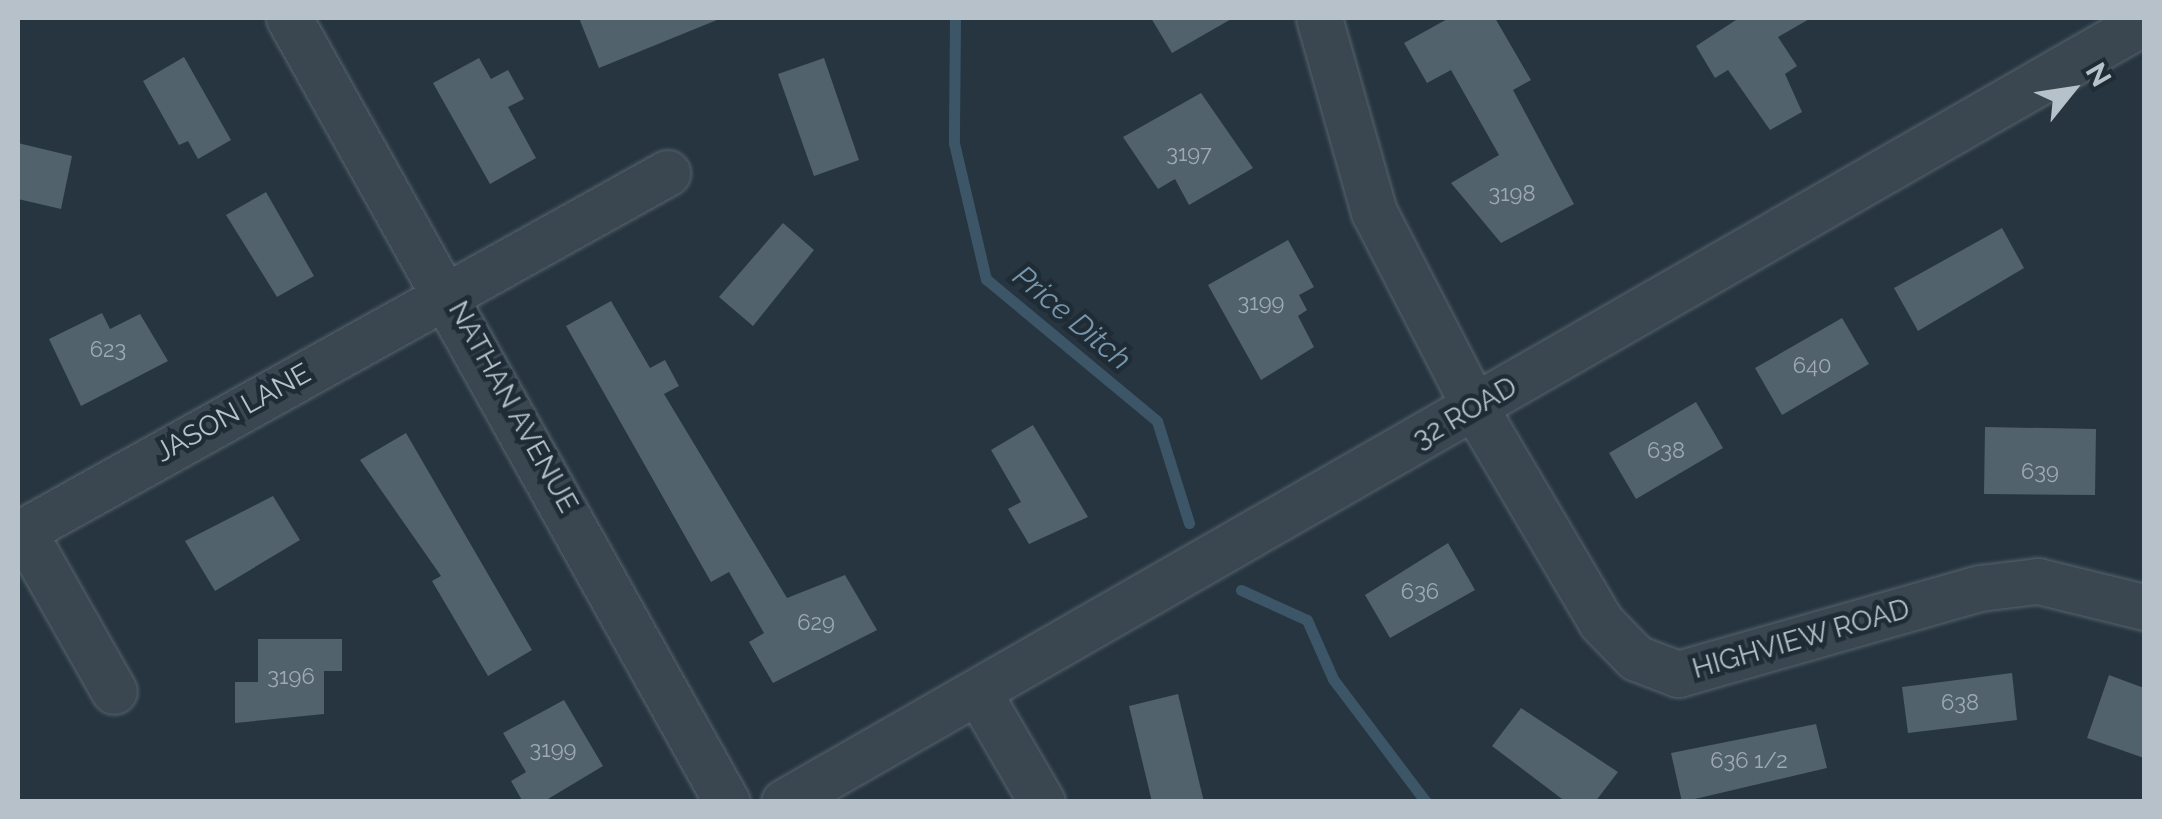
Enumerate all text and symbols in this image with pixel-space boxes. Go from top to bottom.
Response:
north arrow [2022,40,2122,140]
text: N [2079,57,2118,92]
house number: 3197 [1166,141,1212,167]
house number: 3198 [1488,181,1536,207]
water label: Price Ditch [1006,258,1138,378]
house number: 3199 [1238,290,1284,316]
street label: NATHAN AVENUE [441,295,585,519]
house number: 623 [90,337,126,363]
house number: 640 [1793,353,1831,379]
street label: JASON LANE [149,357,317,469]
street label: 32 ROAD [1407,370,1523,456]
house number: 638 [1647,438,1685,464]
house number: 639 [2021,459,2059,485]
house number: 636 [1401,579,1439,605]
street label: HIGHVIEW ROAD [1688,592,1914,686]
house number: 629 [797,610,835,636]
house number: 3196 [267,664,315,690]
house number: 638 [1941,690,1979,716]
house number: 3199 [530,737,576,763]
house number: 636 1/2 [1710,748,1788,774]

